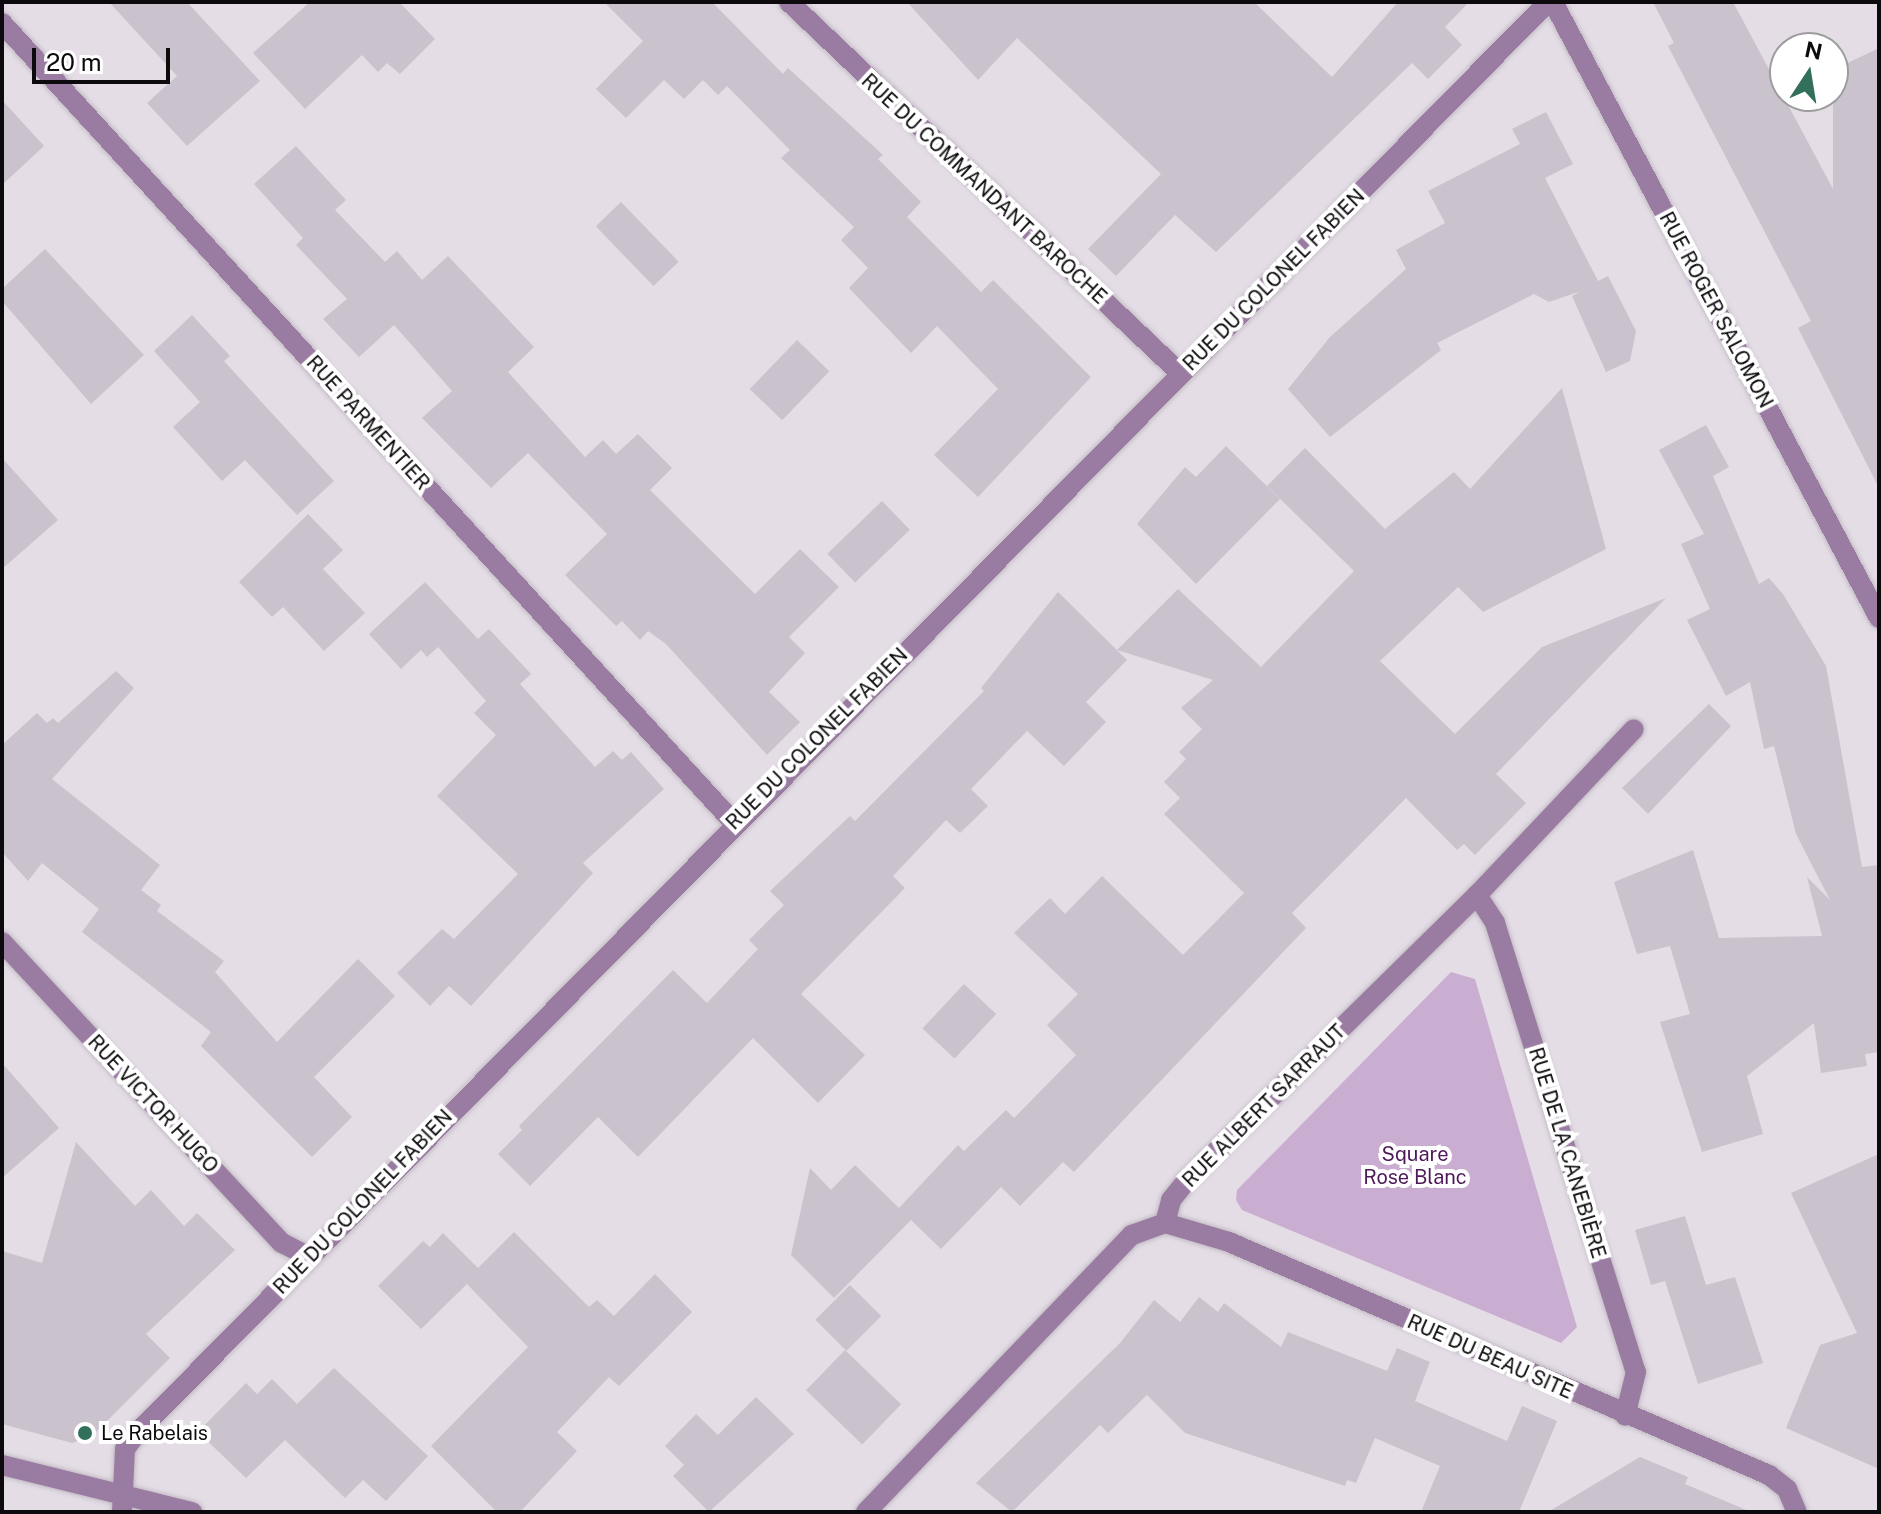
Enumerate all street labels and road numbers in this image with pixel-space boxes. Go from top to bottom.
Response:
street label: RUE DU COMMANDANT BAROCHE [856,69,1112,309]
street label: RUE DU COLONEL FABIEN [1178,184,1370,376]
street label: RUE ROGER SALOMON [1654,208,1778,412]
street label: RUE PARMENTIER [301,351,435,495]
street label: RUE DU COLONEL FABIEN [721,643,913,835]
street label: RUE ALBERT SARRAUT [1178,1020,1350,1192]
street label: RUE VICTOR HUGO [83,1030,223,1178]
street label: RUE DE LA CANEBIÈRE [1523,1045,1611,1261]
street label: RUE DU COLONEL FABIEN [269,1105,457,1299]
street label: RUE DU BEAU SITE [1404,1310,1576,1404]

